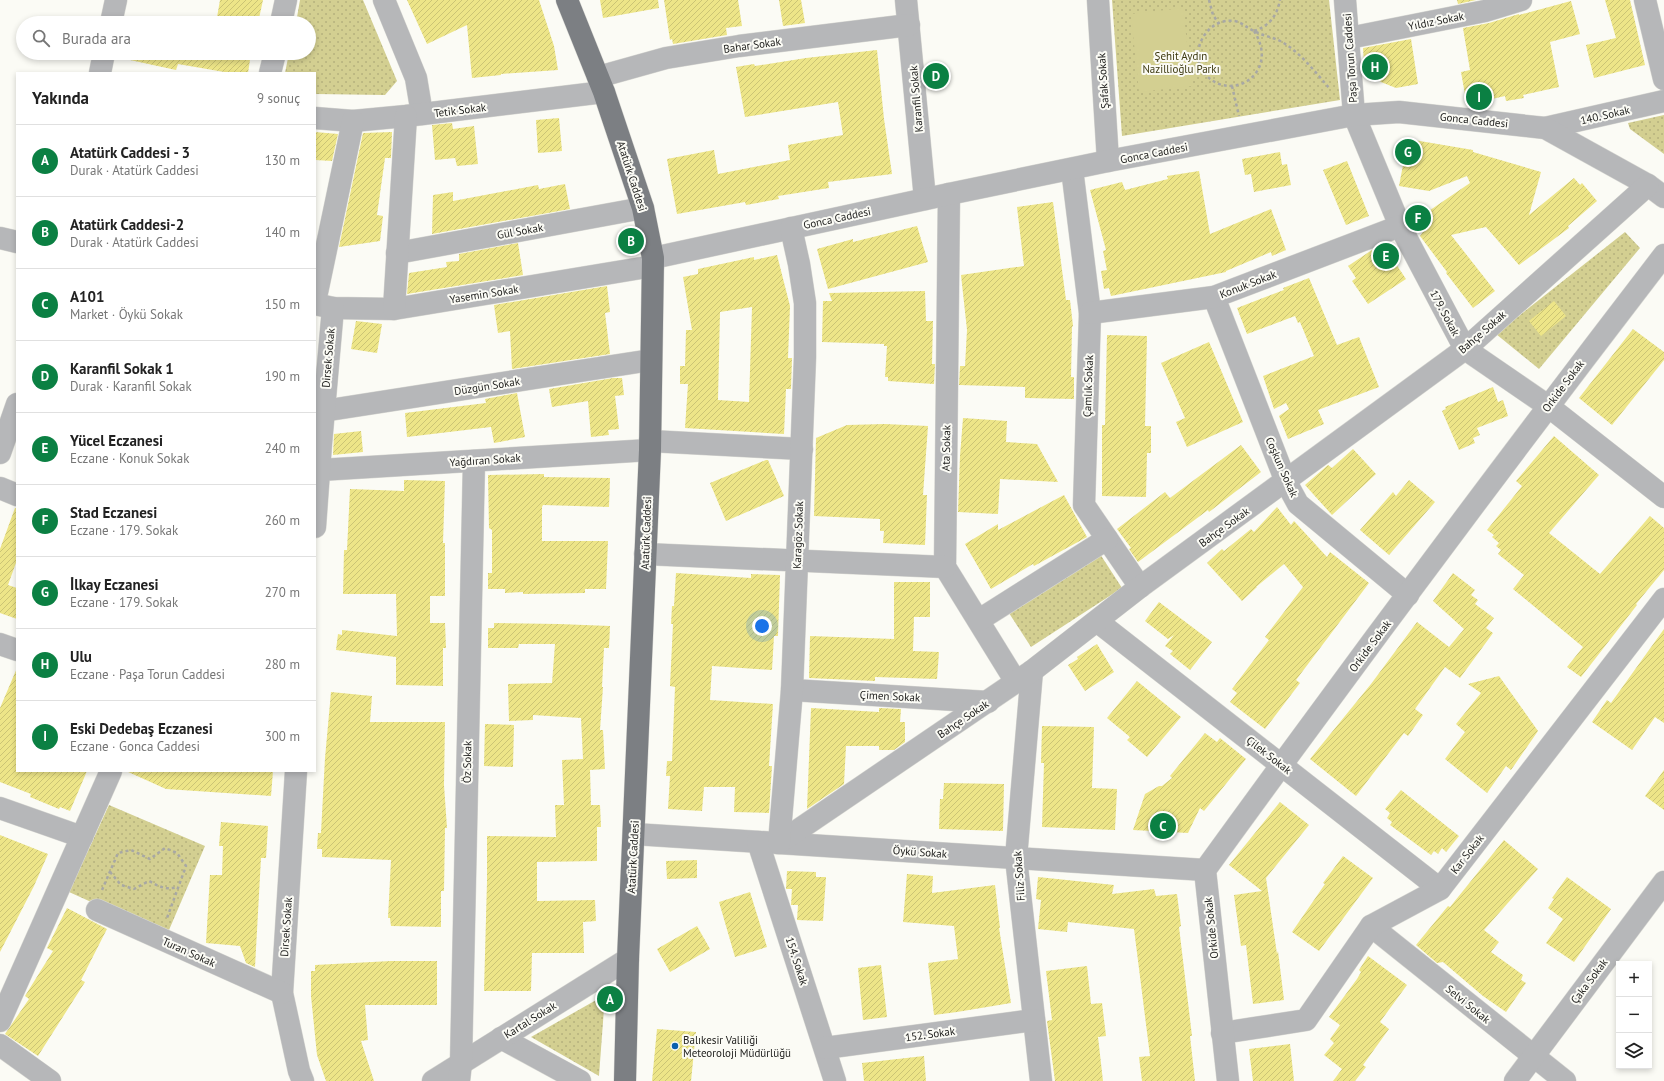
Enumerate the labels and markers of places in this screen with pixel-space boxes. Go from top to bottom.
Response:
pin: H [1362,52,1388,82]
pin: D [923,61,949,91]
pin: I [1466,82,1492,112]
pin: G [1395,137,1421,167]
pin: F [1405,203,1431,233]
pin: B [618,226,644,256]
pin: E [1373,241,1399,271]
pin: C [1150,811,1176,841]
pin: A [597,984,623,1014]
place label: Balıkesir Valiliği Meteoroloji Müdürlüğü [683,1033,791,1060]
marker: Balıkesir Valiliği Meteoroloji Müdürlüğü [670,1041,680,1051]

